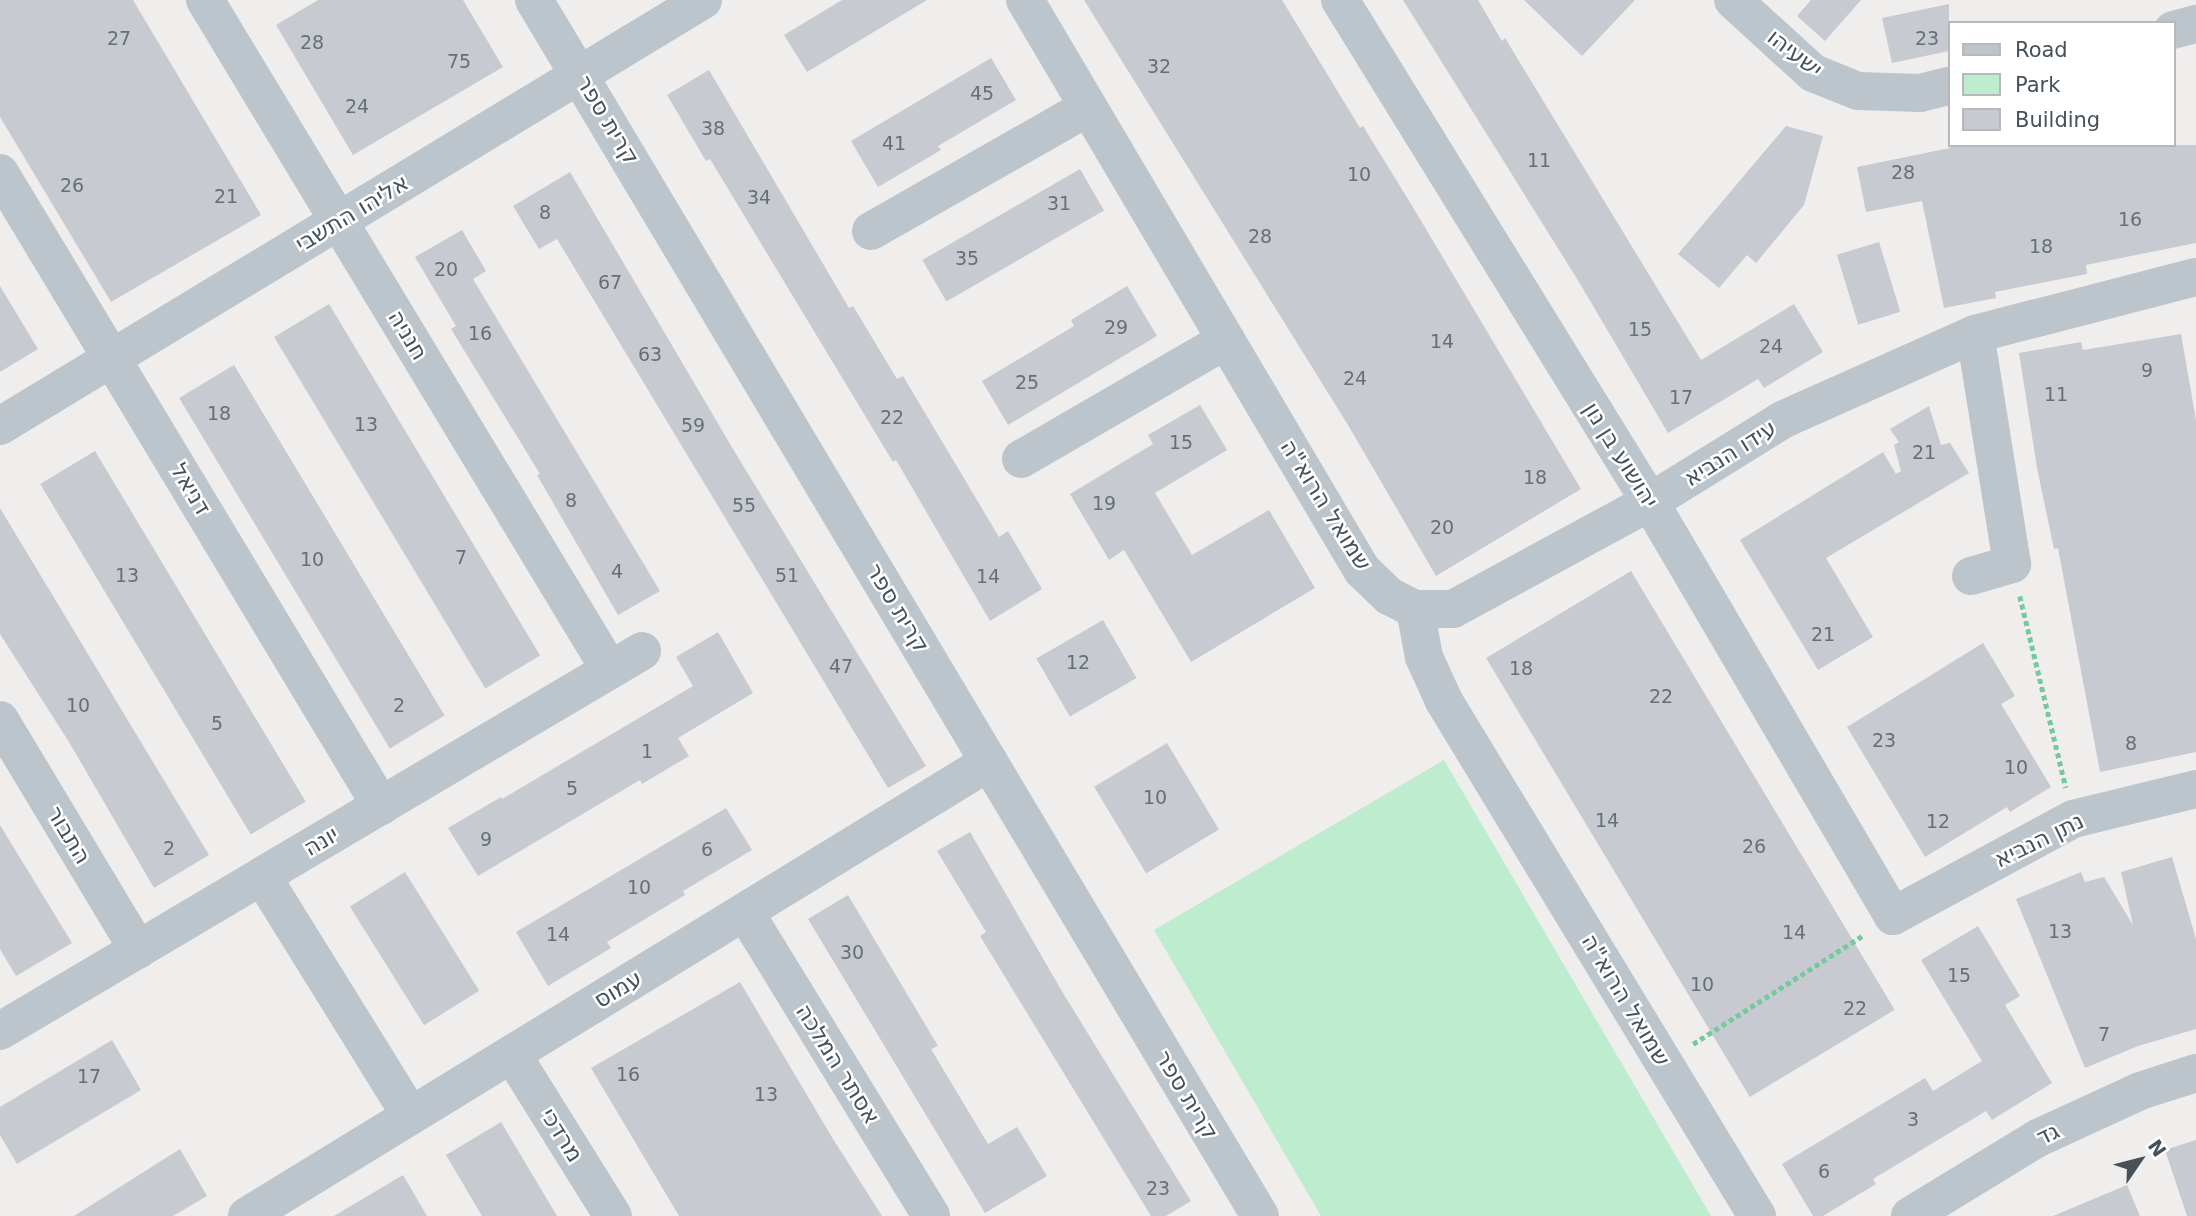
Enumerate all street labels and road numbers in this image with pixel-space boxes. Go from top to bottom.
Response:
street label: ישעיהו [1762,23,1828,83]
street label: קרית ספר [571,70,645,170]
street label: אליהו התשבי [290,168,414,258]
street label: חנניה [382,305,434,365]
street label: יהושוע בן נון [1578,397,1664,513]
street label: עידו הנביא [1679,414,1781,492]
street label: שמואל הרוא"ה [1275,434,1377,576]
street label: דניאל [165,458,217,520]
street label: קרית ספר [861,558,935,658]
street label: התבור [41,801,97,869]
street label: נתן הנביא [1990,807,2088,873]
street label: יונה [299,820,343,862]
street label: שמואל הרוא"ה [1576,929,1676,1071]
street label: עמוס [589,964,647,1014]
street label: אסתר המלכה [790,999,886,1129]
street label: קרית ספר [1150,1045,1224,1145]
street label: מרדכי [535,1103,589,1167]
street label: גד [2032,1117,2064,1151]

